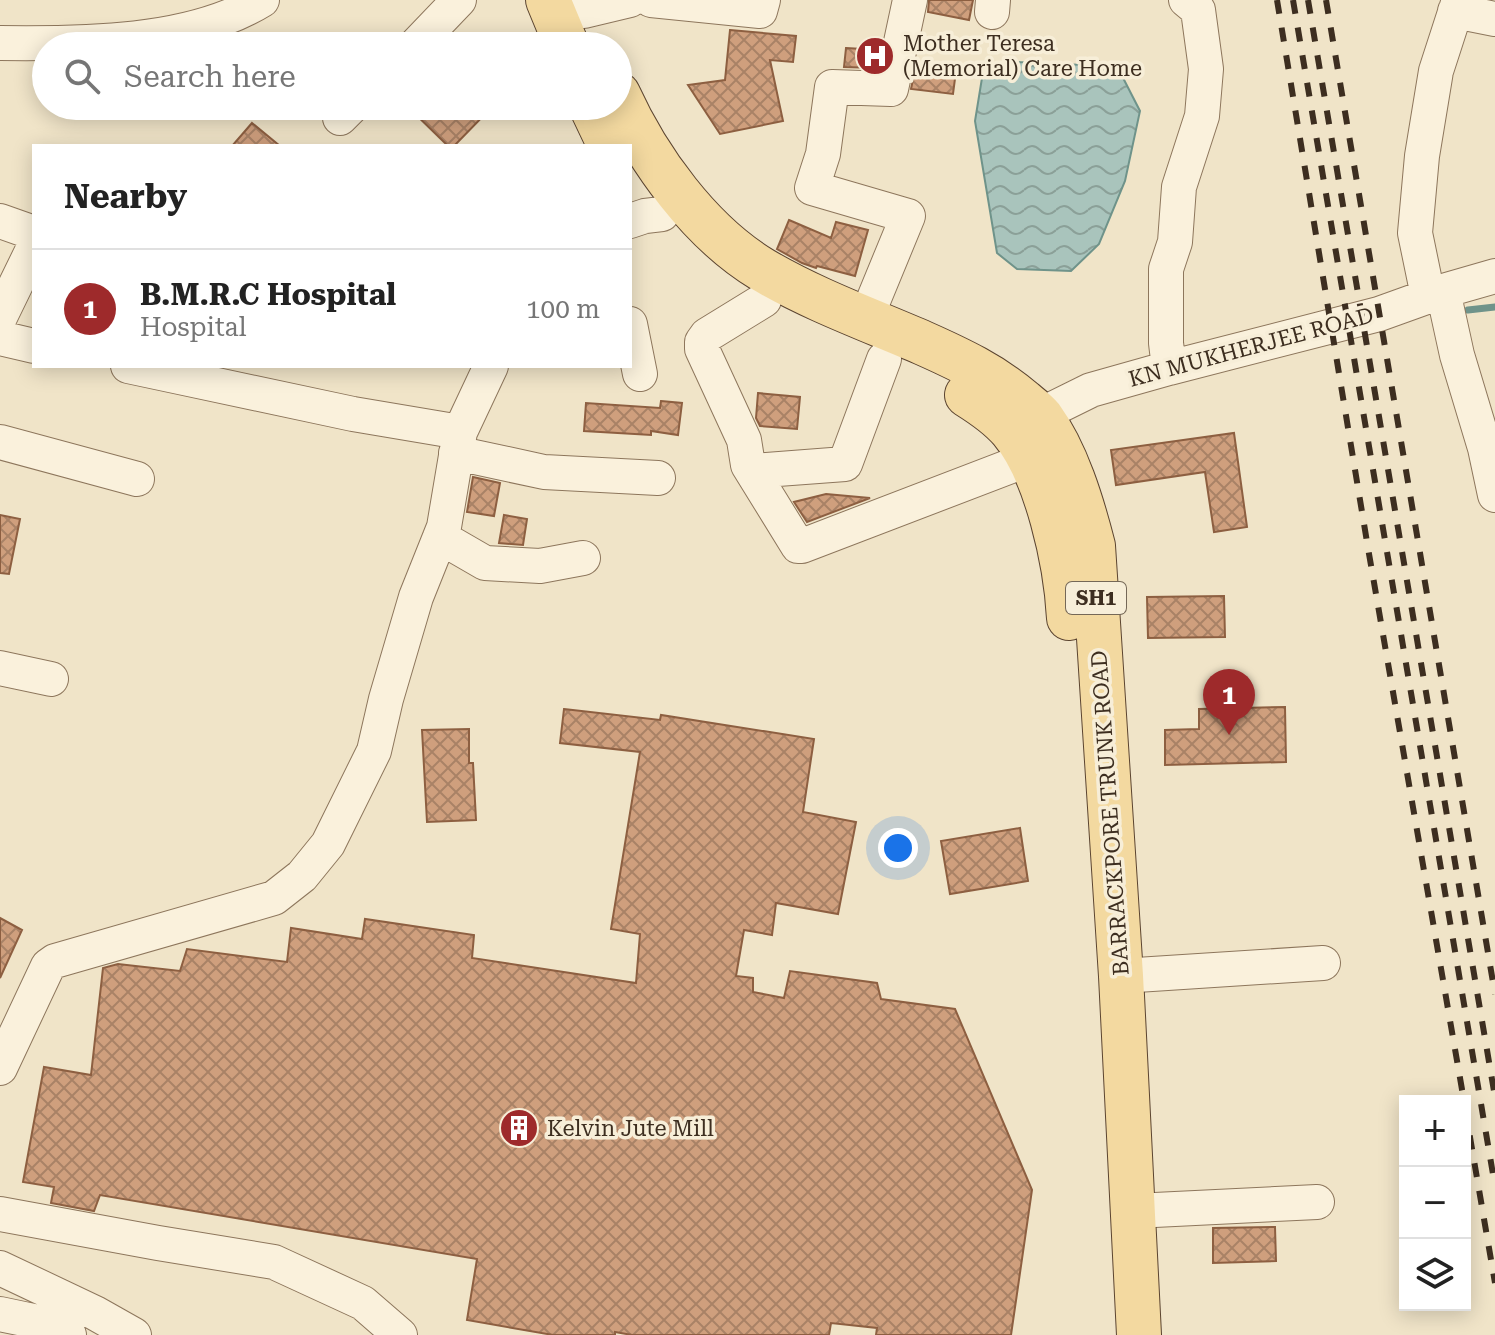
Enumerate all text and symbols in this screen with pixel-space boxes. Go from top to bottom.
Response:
place label: Mother Teresa (Memorial) Care Home [903,31,1142,81]
search box [32,32,632,120]
hospital icon: Mother Teresa (Memorial) Care Home [854,35,896,77]
icon: search [60,54,104,98]
text: Search here [124,59,296,94]
text: Nearby [64,176,187,216]
text: B.M.R.C Hospital [140,277,396,312]
text: 1 [83,294,97,324]
text: 100 m [526,294,600,324]
street label: KN MUKHERJEE ROAD [1126,302,1376,392]
text: Hospital [140,312,247,342]
road number: SH1 [1066,582,1126,614]
street label: BARRACKPORE TRUNK ROAD [1086,650,1134,976]
pin: 1 [1203,669,1255,735]
your location [878,828,918,868]
map controls [1399,1095,1471,1311]
button: + [1399,1095,1471,1167]
building icon: Kelvin Jute Mill [498,1107,540,1149]
place label: Kelvin Jute Mill [547,1116,714,1141]
button: − [1399,1167,1471,1239]
button: layers [1399,1239,1471,1311]

